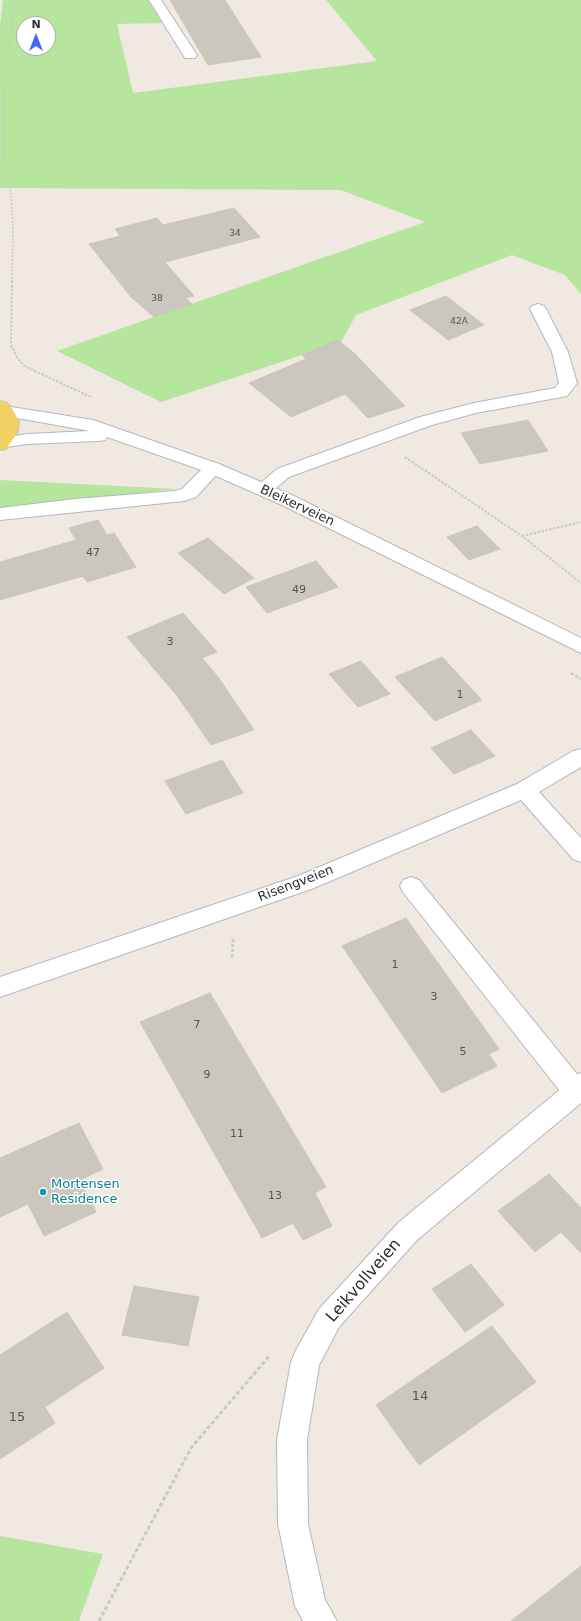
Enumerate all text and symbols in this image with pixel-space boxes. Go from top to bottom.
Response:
north arrow [16,16,56,56]
text: N [31,18,41,31]
house number: 34 [229,229,241,239]
house number: 38 [151,294,163,304]
house number: 42A [450,317,468,327]
street label: Bleikerveien [257,482,337,530]
house number: 47 [86,546,100,560]
house number: 49 [292,583,306,597]
house number: 3 [167,635,173,649]
house number: 1 [457,688,463,702]
street label: Risengveien [256,862,336,906]
house number: 1 [392,958,398,972]
house number: 3 [431,990,437,1004]
house number: 7 [194,1018,200,1032]
house number: 5 [460,1045,466,1059]
house number: 9 [204,1068,210,1082]
house number: 11 [230,1127,244,1141]
place label: Mortensen Residence [51,1177,120,1208]
marker: Mortensen Residence [38,1187,48,1197]
house number: 13 [268,1189,282,1203]
street label: Leikvollveien [323,1235,405,1327]
house number: 14 [412,1389,428,1405]
house number: 15 [9,1410,25,1426]

